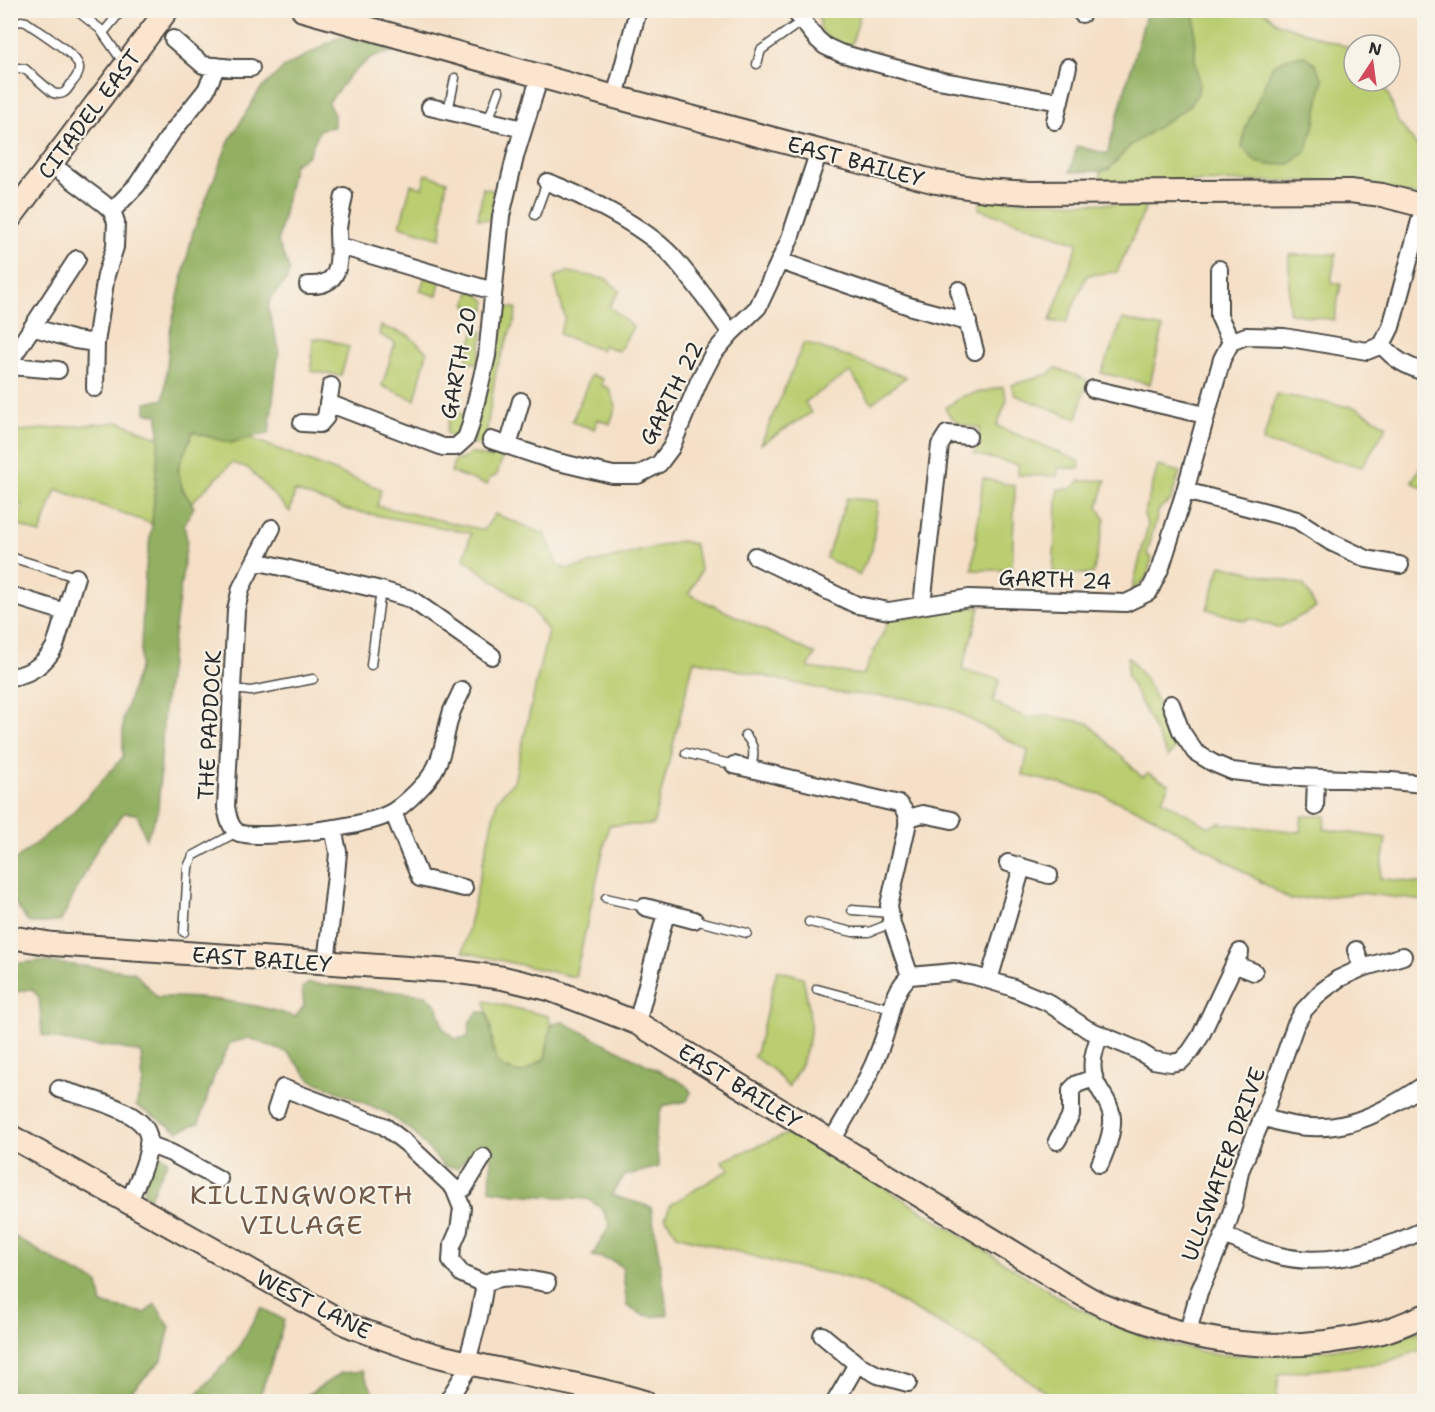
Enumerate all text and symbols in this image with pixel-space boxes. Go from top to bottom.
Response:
north arrow [1342,33,1402,93]
text: N [1367,37,1384,61]
street label: CITADEL EAST [31,43,148,185]
street label: EAST BAILEY [784,129,927,194]
street label: GARTH 20 [433,305,484,422]
street label: GARTH 22 [633,336,710,450]
street label: GARTH 24 [998,563,1112,596]
street label: THE PADDOCK [191,649,228,801]
street label: EAST BAILEY [191,940,333,979]
street label: EAST BAILEY [673,1037,807,1136]
street label: ULLSWATER DRIVE [1175,1063,1272,1265]
district label: KILLINGWORTH VILLAGE [190,1177,414,1242]
street label: WEST LANE [251,1263,376,1346]

